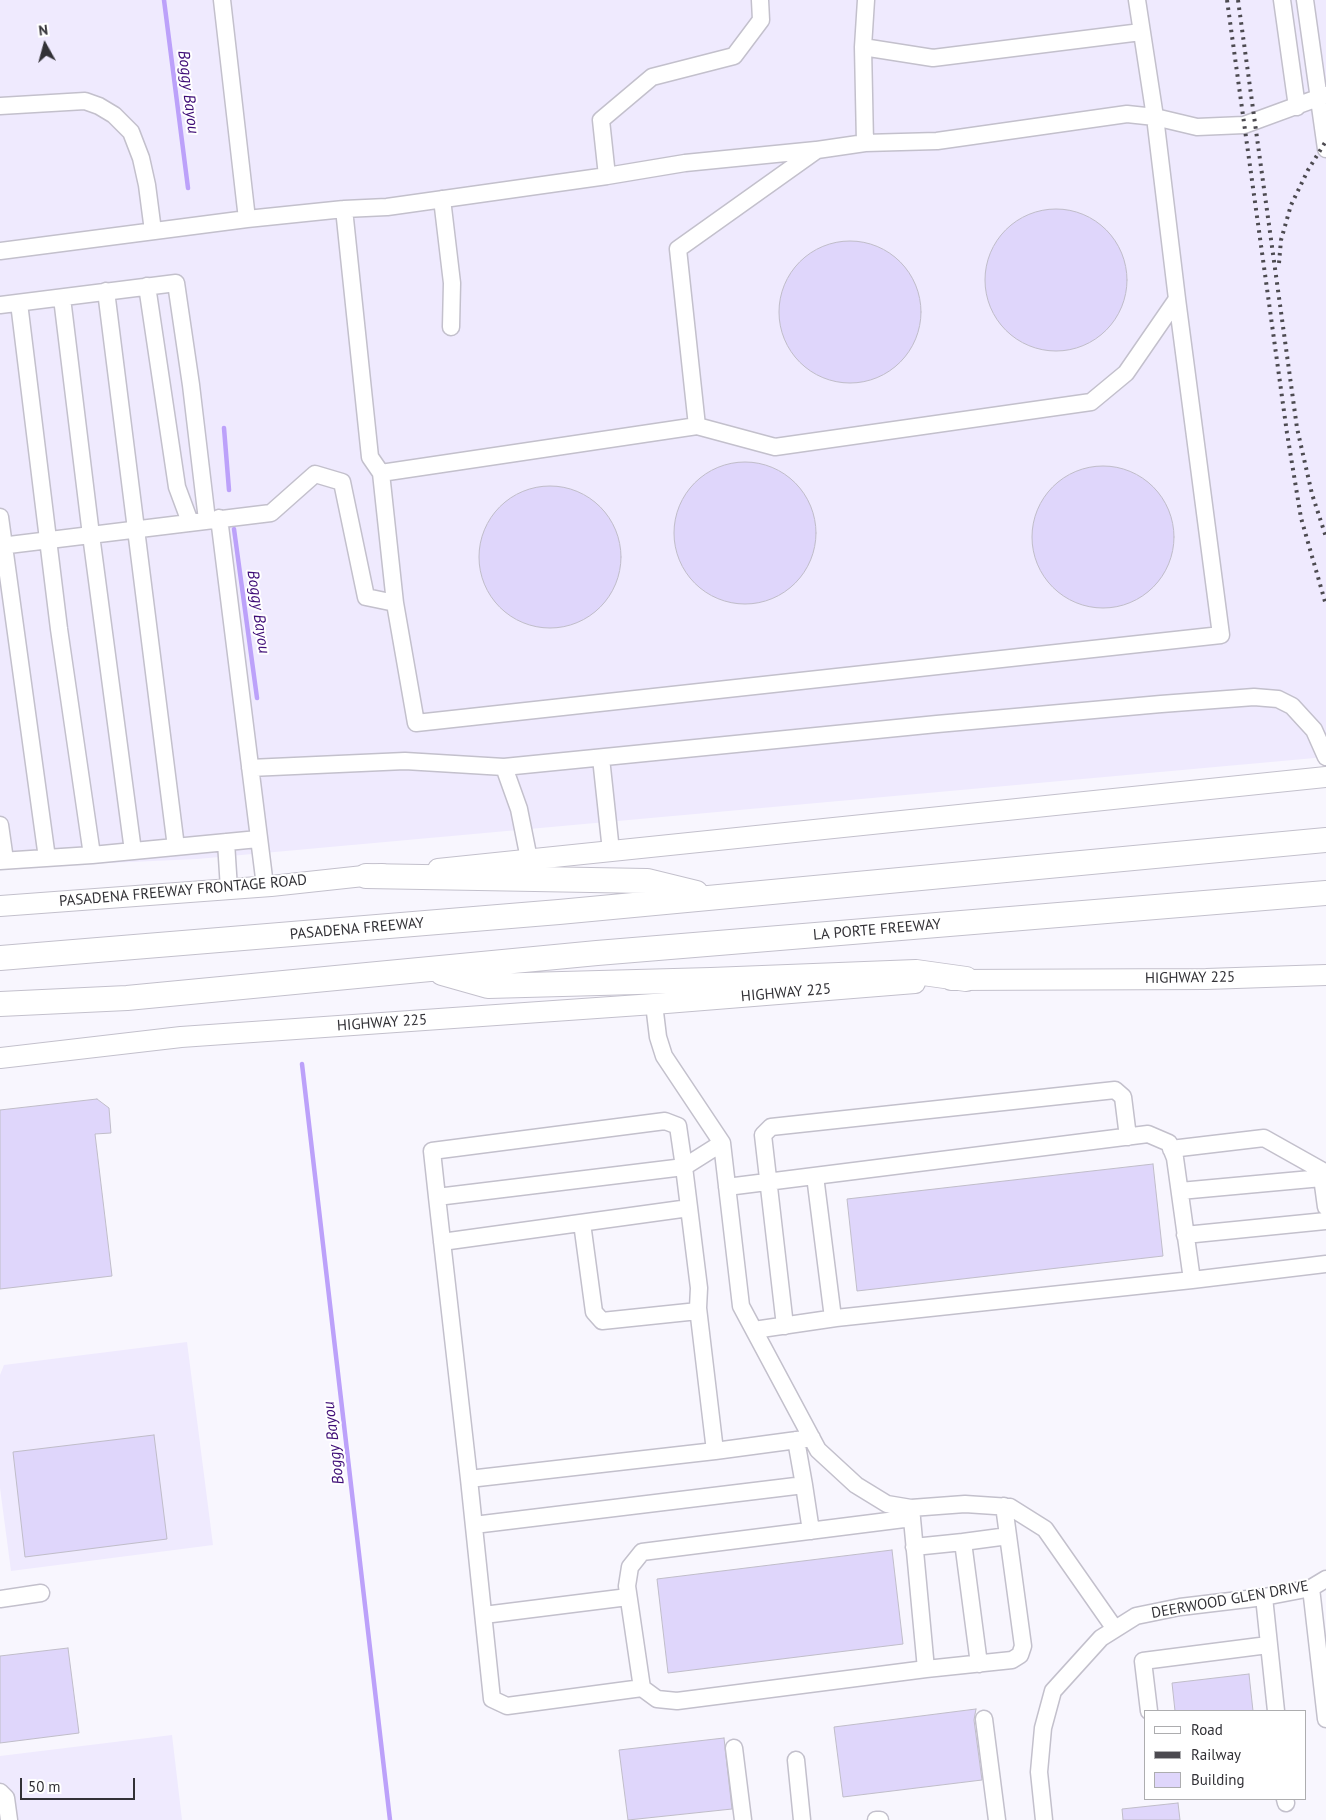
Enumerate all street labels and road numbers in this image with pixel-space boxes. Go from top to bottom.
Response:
street label: PASADENA FREEWAY FRONTAGE ROAD [58,871,308,911]
street label: PASADENA FREEWAY [289,914,425,944]
street label: LA PORTE FREEWAY [812,915,942,945]
street label: HIGHWAY 225 [1145,968,1235,988]
street label: HIGHWAY 225 [740,980,832,1006]
street label: HIGHWAY 225 [336,1011,428,1035]
street label: DEERWOOD GLEN DRIVE [1150,1577,1310,1623]

